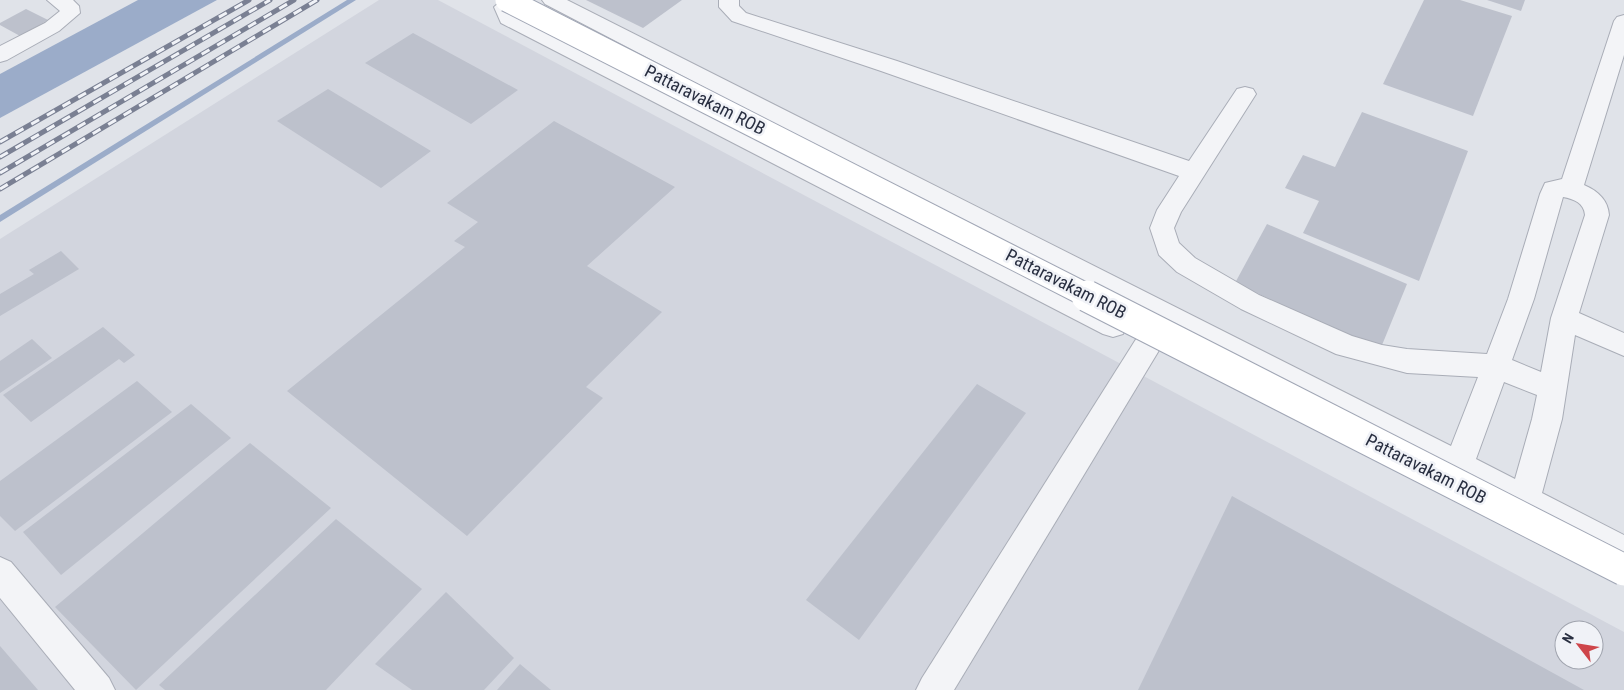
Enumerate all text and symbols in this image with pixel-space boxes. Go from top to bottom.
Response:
street label: Pattaravakam ROB [642,60,769,139]
street label: Pattaravakam ROB [1003,244,1130,323]
street label: Pattaravakam ROB [1363,429,1490,508]
north arrow [1554,620,1604,670]
text: N [1559,631,1577,646]

